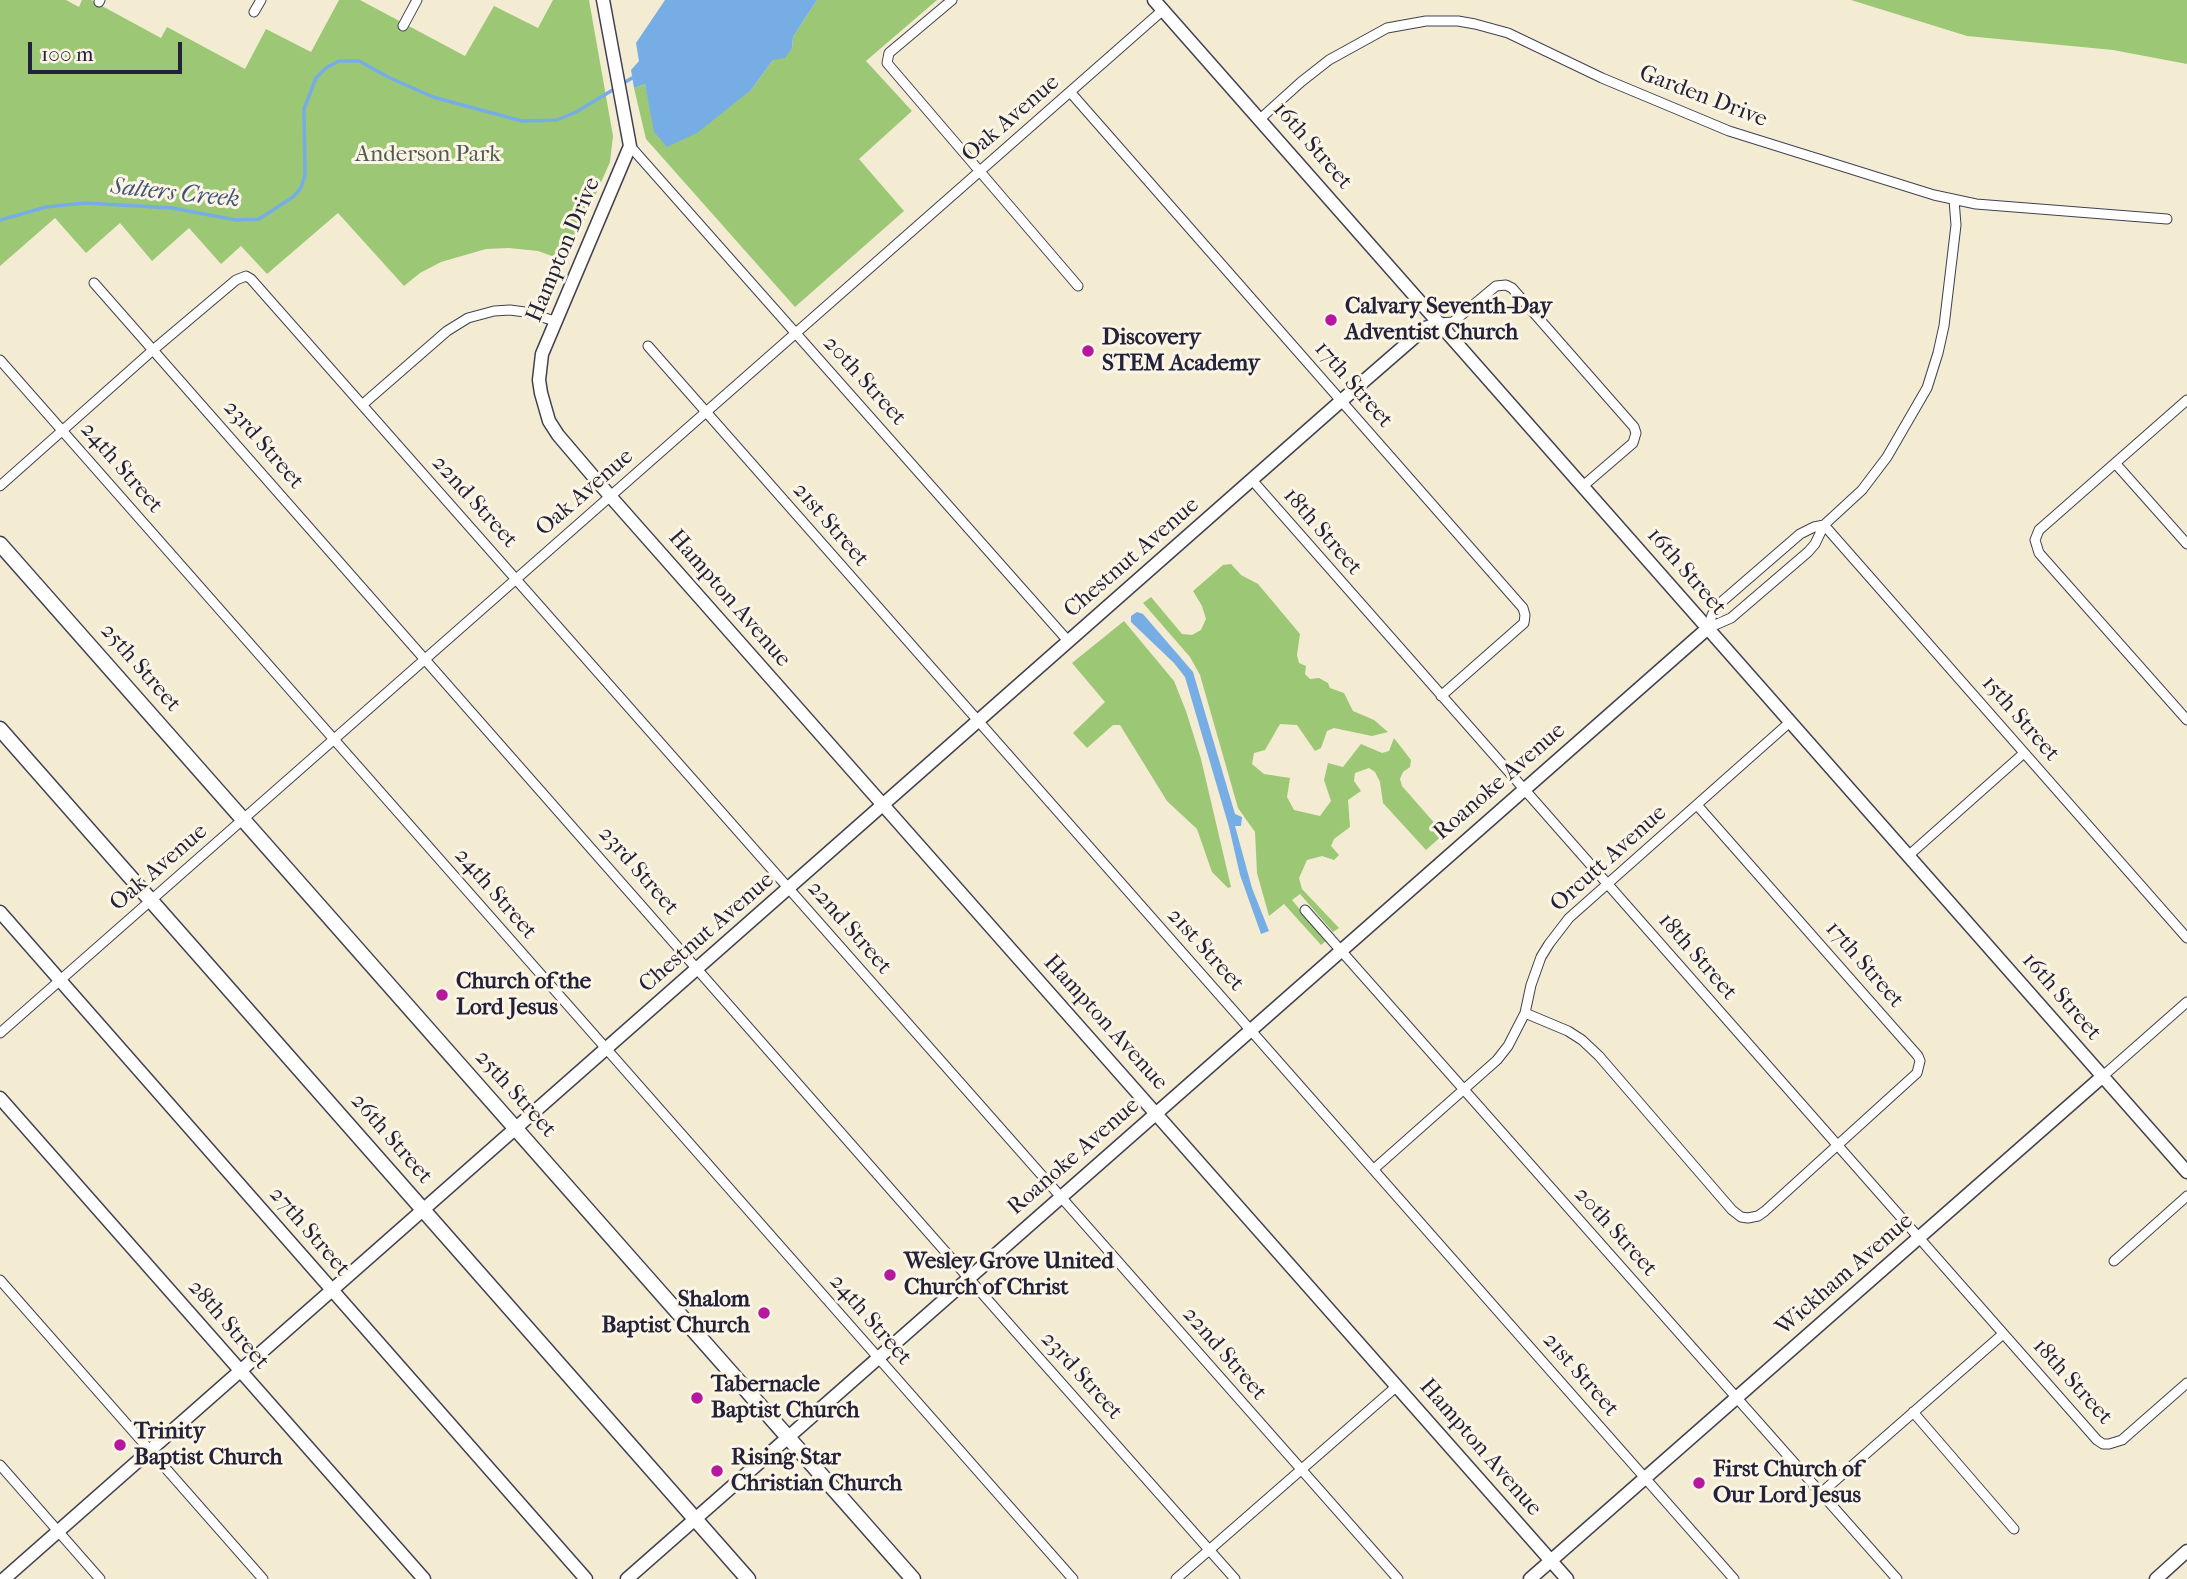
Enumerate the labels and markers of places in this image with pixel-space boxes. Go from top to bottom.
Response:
place label: Calvary Seventh-Day Adventist Church [1345,293,1552,347]
marker: Calvary Seventh-Day Adventist Church [1323,312,1339,328]
place label: Discovery STEM Academy [1102,324,1260,378]
marker: Discovery STEM Academy [1080,343,1096,359]
place label: Church of the Lord Jesus [456,968,591,1022]
marker: Church of the Lord Jesus [434,987,450,1003]
place label: Wesley Grove United Church of Christ [904,1248,1114,1302]
marker: Wesley Grove United Church of Christ [882,1267,898,1283]
place label: Shalom Baptist Church [602,1286,750,1340]
marker: Shalom Baptist Church [756,1305,772,1321]
place label: Tabernacle Baptist Church [711,1371,859,1425]
marker: Tabernacle Baptist Church [689,1390,705,1406]
place label: Trinity Baptist Church [134,1418,282,1472]
marker: Trinity Baptist Church [112,1437,128,1453]
place label: Rising Star Christian Church [731,1444,902,1498]
place label: First Church of Our Lord Jesus [1713,1456,1861,1510]
marker: Rising Star Christian Church [709,1463,725,1479]
marker: First Church of Our Lord Jesus [1691,1475,1707,1491]

